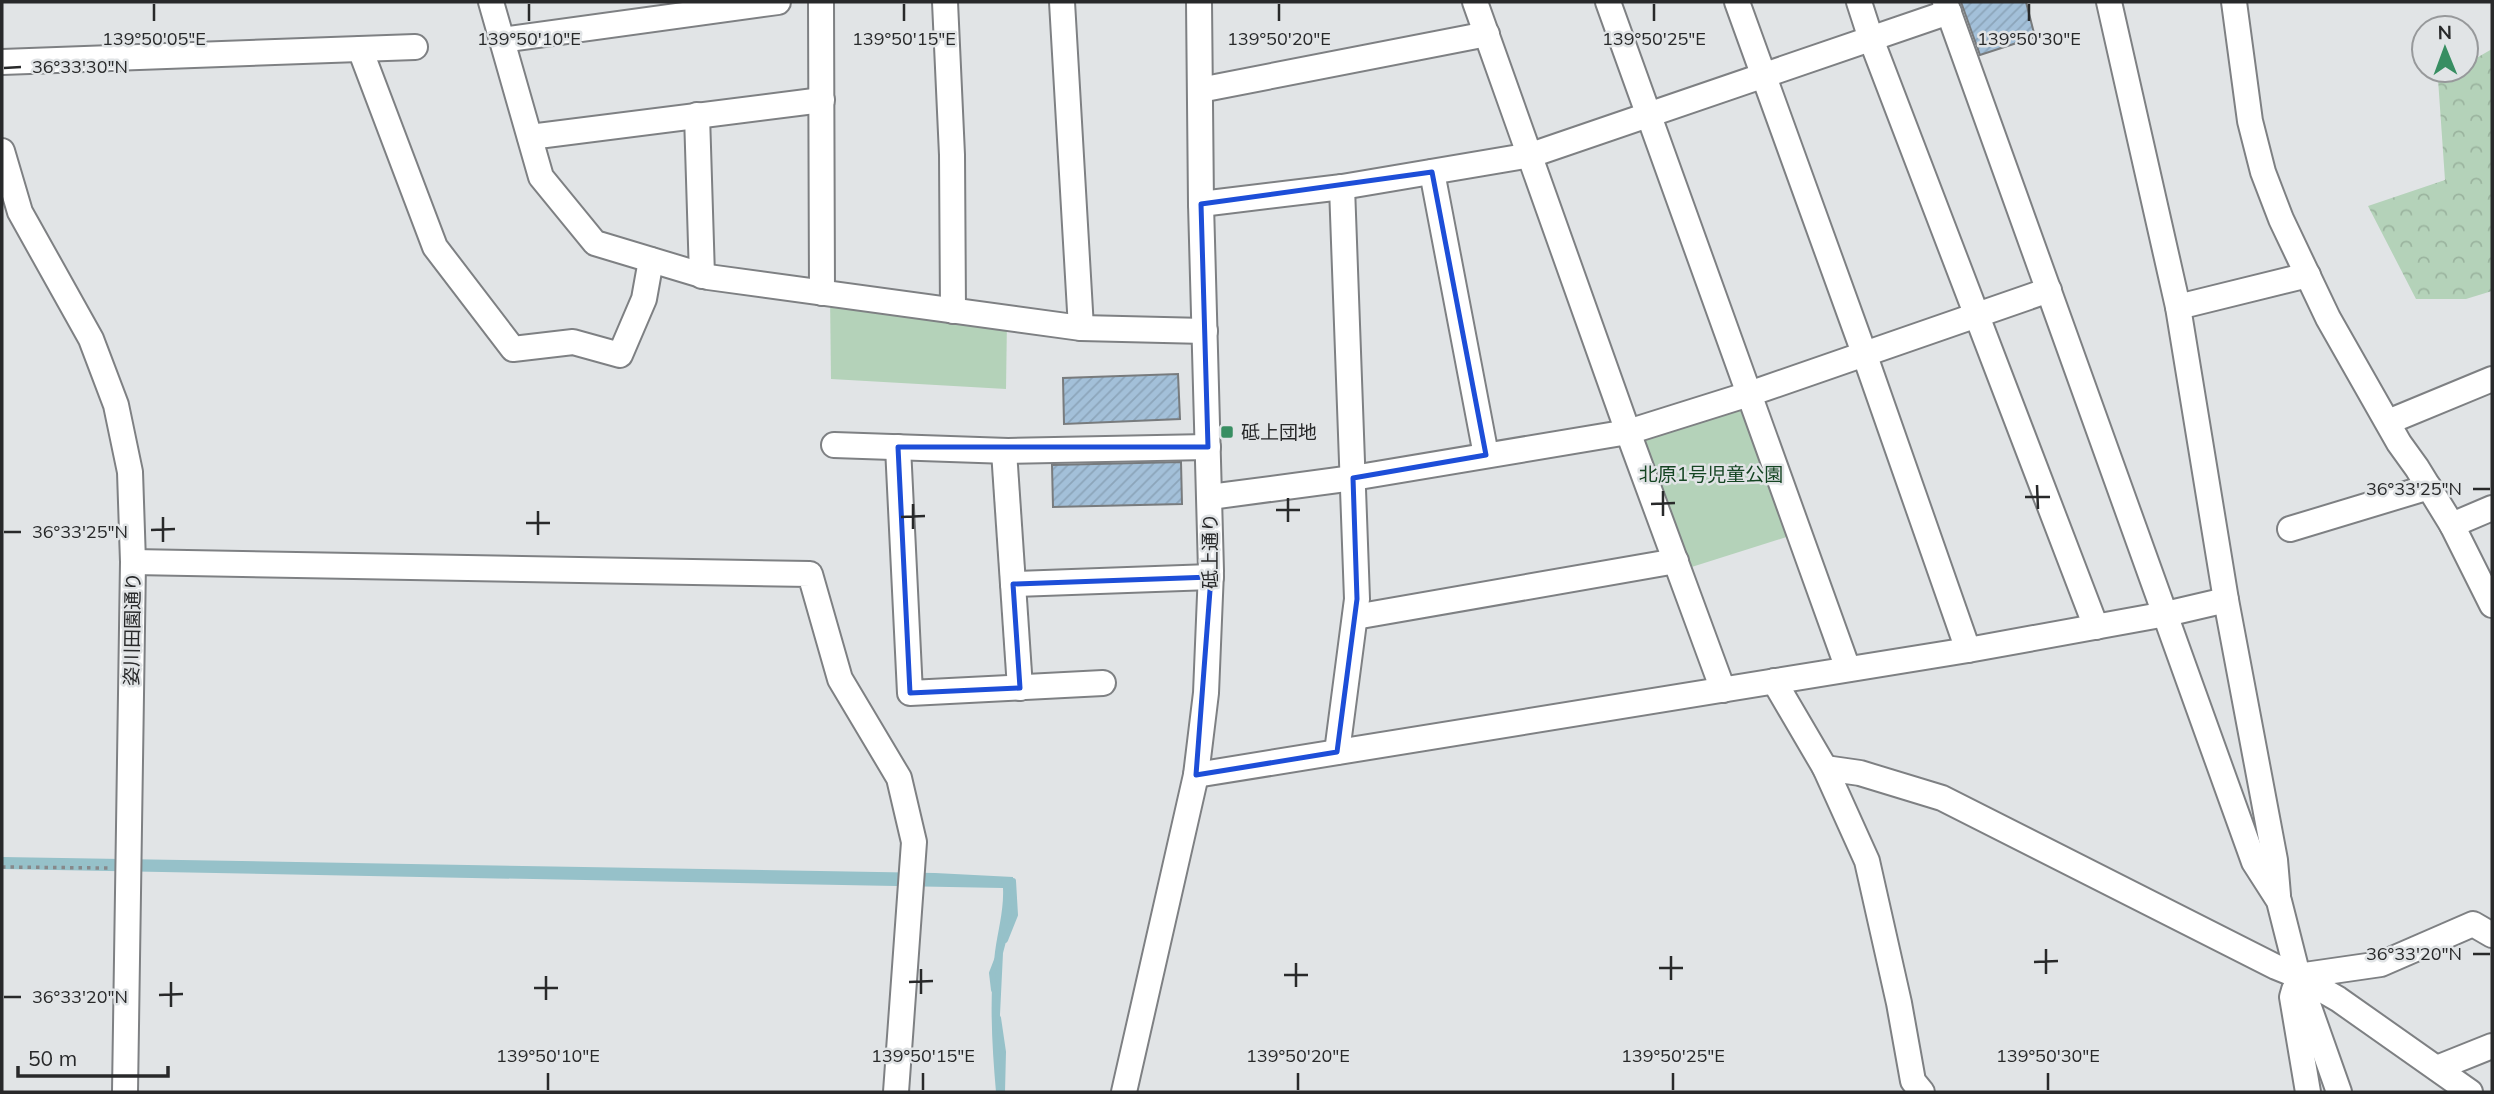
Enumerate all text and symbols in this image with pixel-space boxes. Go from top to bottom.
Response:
north arrow [2410,14,2480,84]
text: N [2437,20,2452,44]
text: 139°50'05"E [102,27,206,50]
text: 139°50'10"E [477,27,581,50]
text: 139°50'15"E [852,27,956,50]
text: 139°50'20"E [1227,27,1331,50]
text: 139°50'25"E [1602,27,1706,50]
text: 139°50'30"E [1977,27,2081,50]
text: 36°33'30"N [32,55,128,78]
place label: 砥上団地 [1241,420,1317,444]
marker: 砥上団地 [1219,424,1235,440]
park label: 北原1号児童公園 [1639,462,1783,486]
text: 36°33'25"N [2366,477,2462,500]
street label: 砥上通り [1198,513,1222,589]
text: 36°33'25"N [32,520,128,543]
street label: 姿川田園通り [119,572,145,686]
text: 36°33'20"N [2366,942,2462,965]
text: 36°33'20"N [32,985,128,1008]
scale bar [18,1034,168,1078]
text: 139°50'10"E [496,1044,600,1067]
text: 139°50'15"E [871,1044,975,1067]
text: 139°50'20"E [1246,1044,1350,1067]
text: 139°50'25"E [1621,1044,1725,1067]
text: 139°50'30"E [1996,1044,2100,1067]
text: 50 m [28,1045,77,1071]

